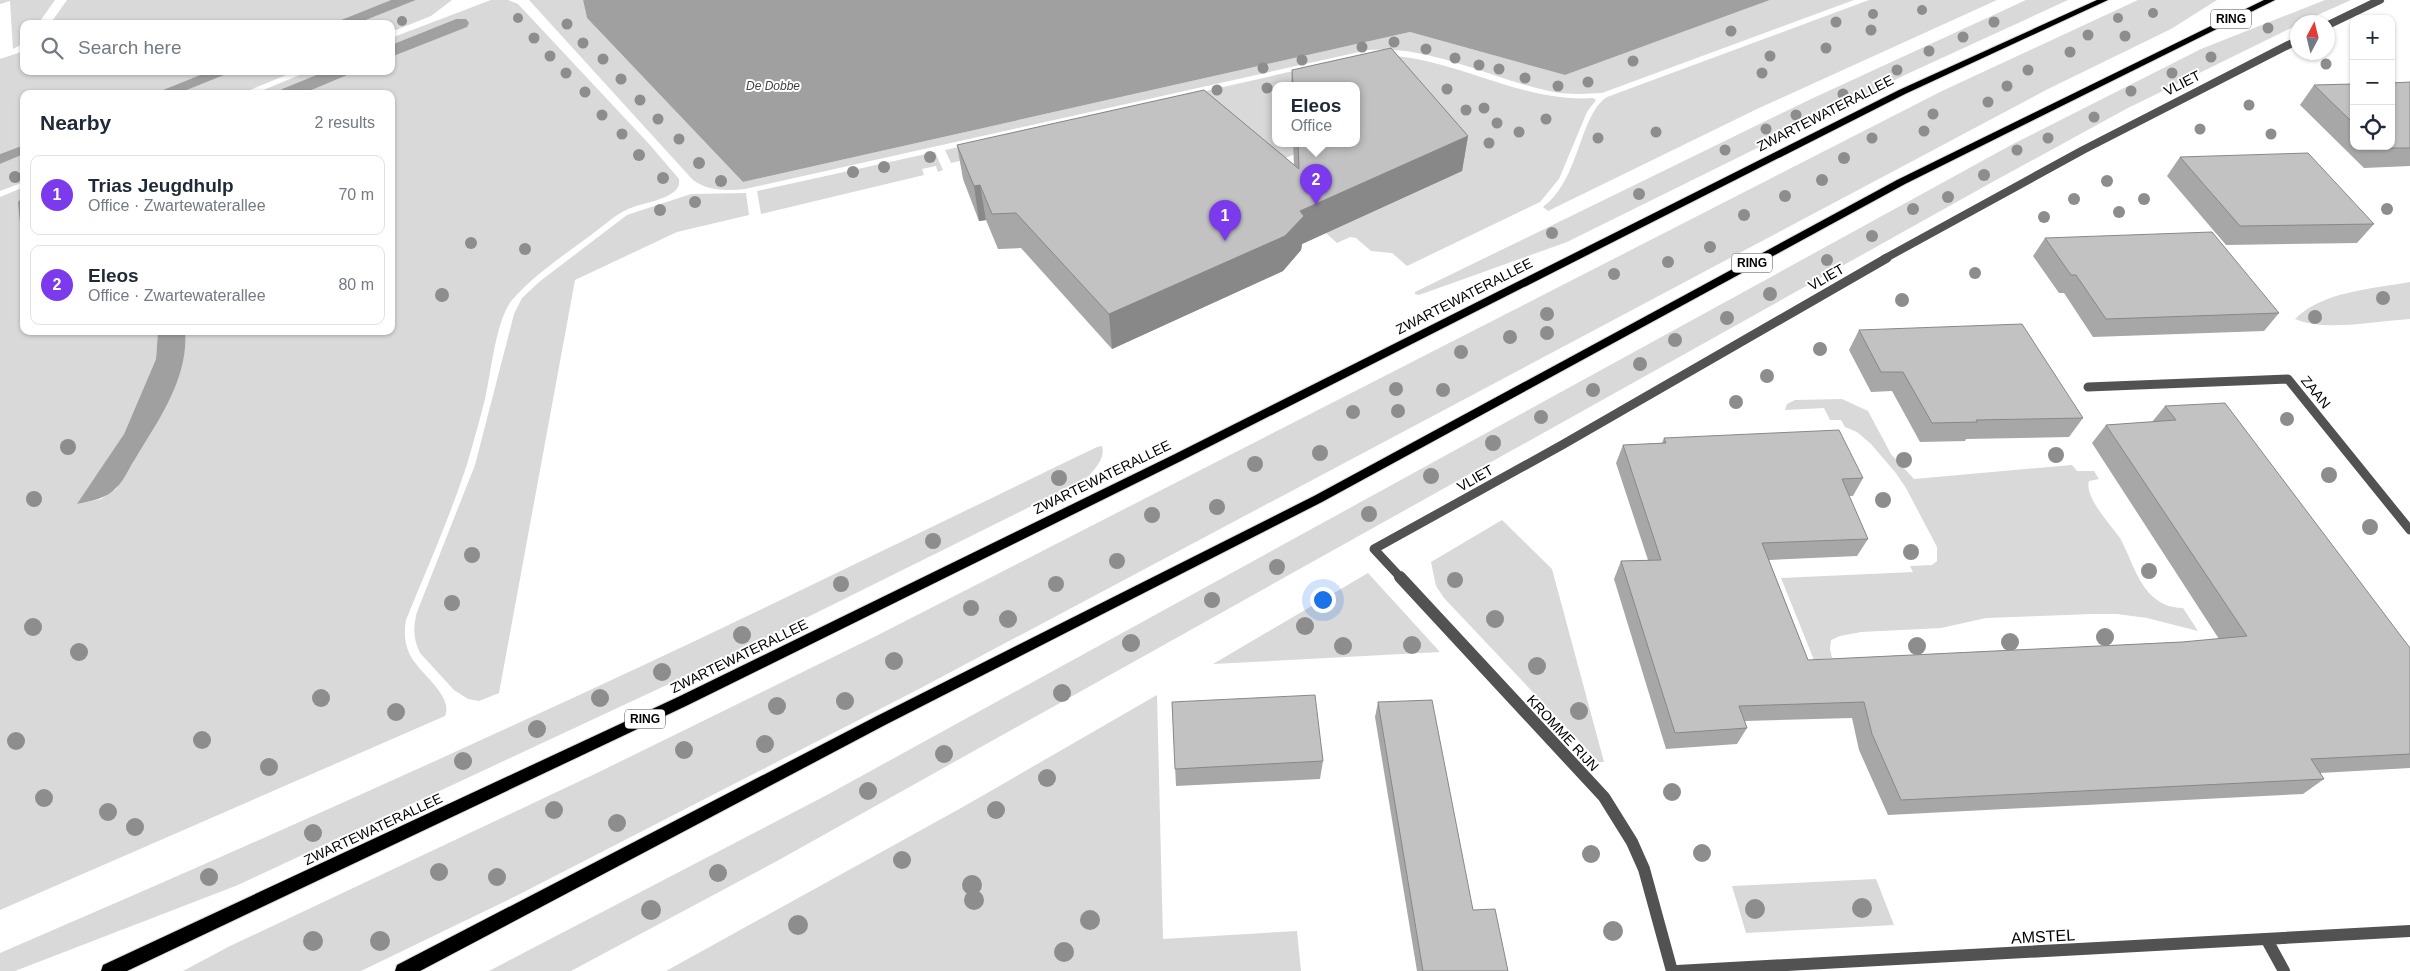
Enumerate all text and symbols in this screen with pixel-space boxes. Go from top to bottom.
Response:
road number: RING [2211,10,2251,28]
north arrow [2290,15,2335,60]
map controls [2350,15,2395,150]
button: + [2350,15,2395,60]
search box [20,20,395,75]
icon: search [38,34,66,62]
text: Search here [78,37,182,58]
button: − [2350,60,2395,105]
street label: VLIET [2161,67,2203,99]
street label: ZWARTEWATERALLEE [1754,72,1896,154]
water label: De Dobbe [746,79,800,93]
popup [1272,82,1360,147]
text: Eleos [1291,95,1341,116]
button: locate [2350,105,2395,150]
text: Nearby [40,111,111,134]
text: 2 results [315,114,375,131]
text: Office [1291,117,1332,134]
pin: 2 [1300,164,1332,205]
text: Trias Jeugdhulp [88,175,234,196]
text: 1 [53,186,61,203]
text: 70 m [338,186,374,203]
text: Office · Zwartewaterallee [88,197,266,214]
pin: 1 [1209,200,1241,241]
road number: RING [1732,254,1772,272]
street label: ZWARTEWATERALLEE [1393,255,1535,337]
street label: VLIET [1805,260,1847,294]
text: Eleos [88,265,139,286]
text: 2 [53,276,61,293]
text: 80 m [338,276,374,293]
text: Office · Zwartewaterallee [88,287,266,304]
street label: ZAAN [2298,372,2334,412]
street label: ZWARTEWATERALLEE [1031,437,1173,517]
street label: VLIET [1454,461,1496,495]
your location [1310,587,1336,613]
street label: ZWARTEWATERALLEE [668,616,810,696]
street label: KROMME RIJN [1524,692,1602,774]
road number: RING [625,710,665,729]
street label: ZWARTEWATERALLEE [301,790,445,868]
street label: AMSTEL [2011,926,2076,947]

